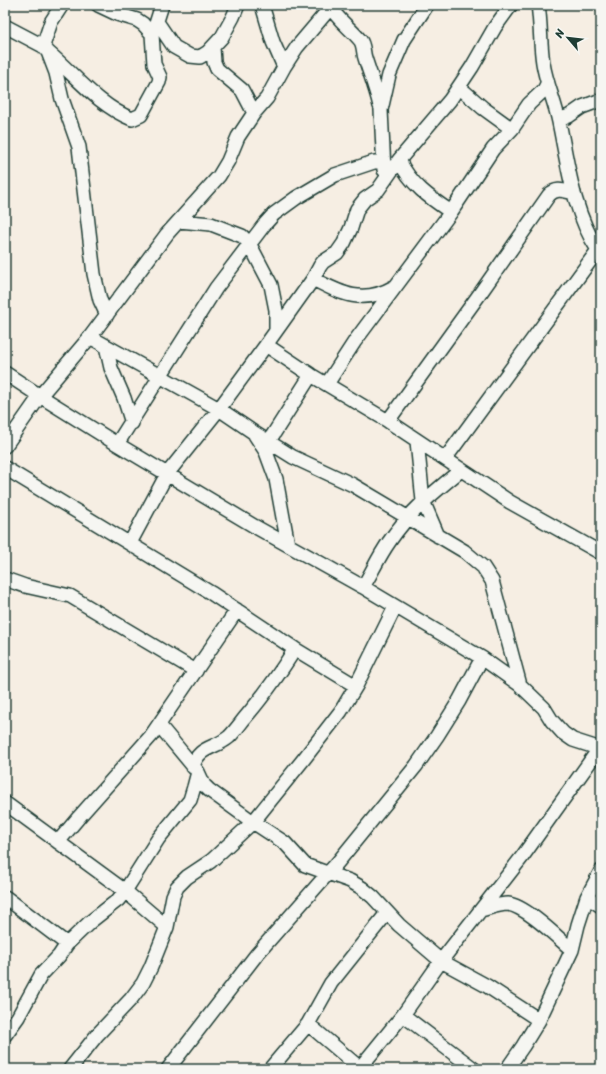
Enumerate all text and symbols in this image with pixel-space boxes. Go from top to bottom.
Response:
north arrow [548,18,588,58]
text: N [549,25,570,42]

